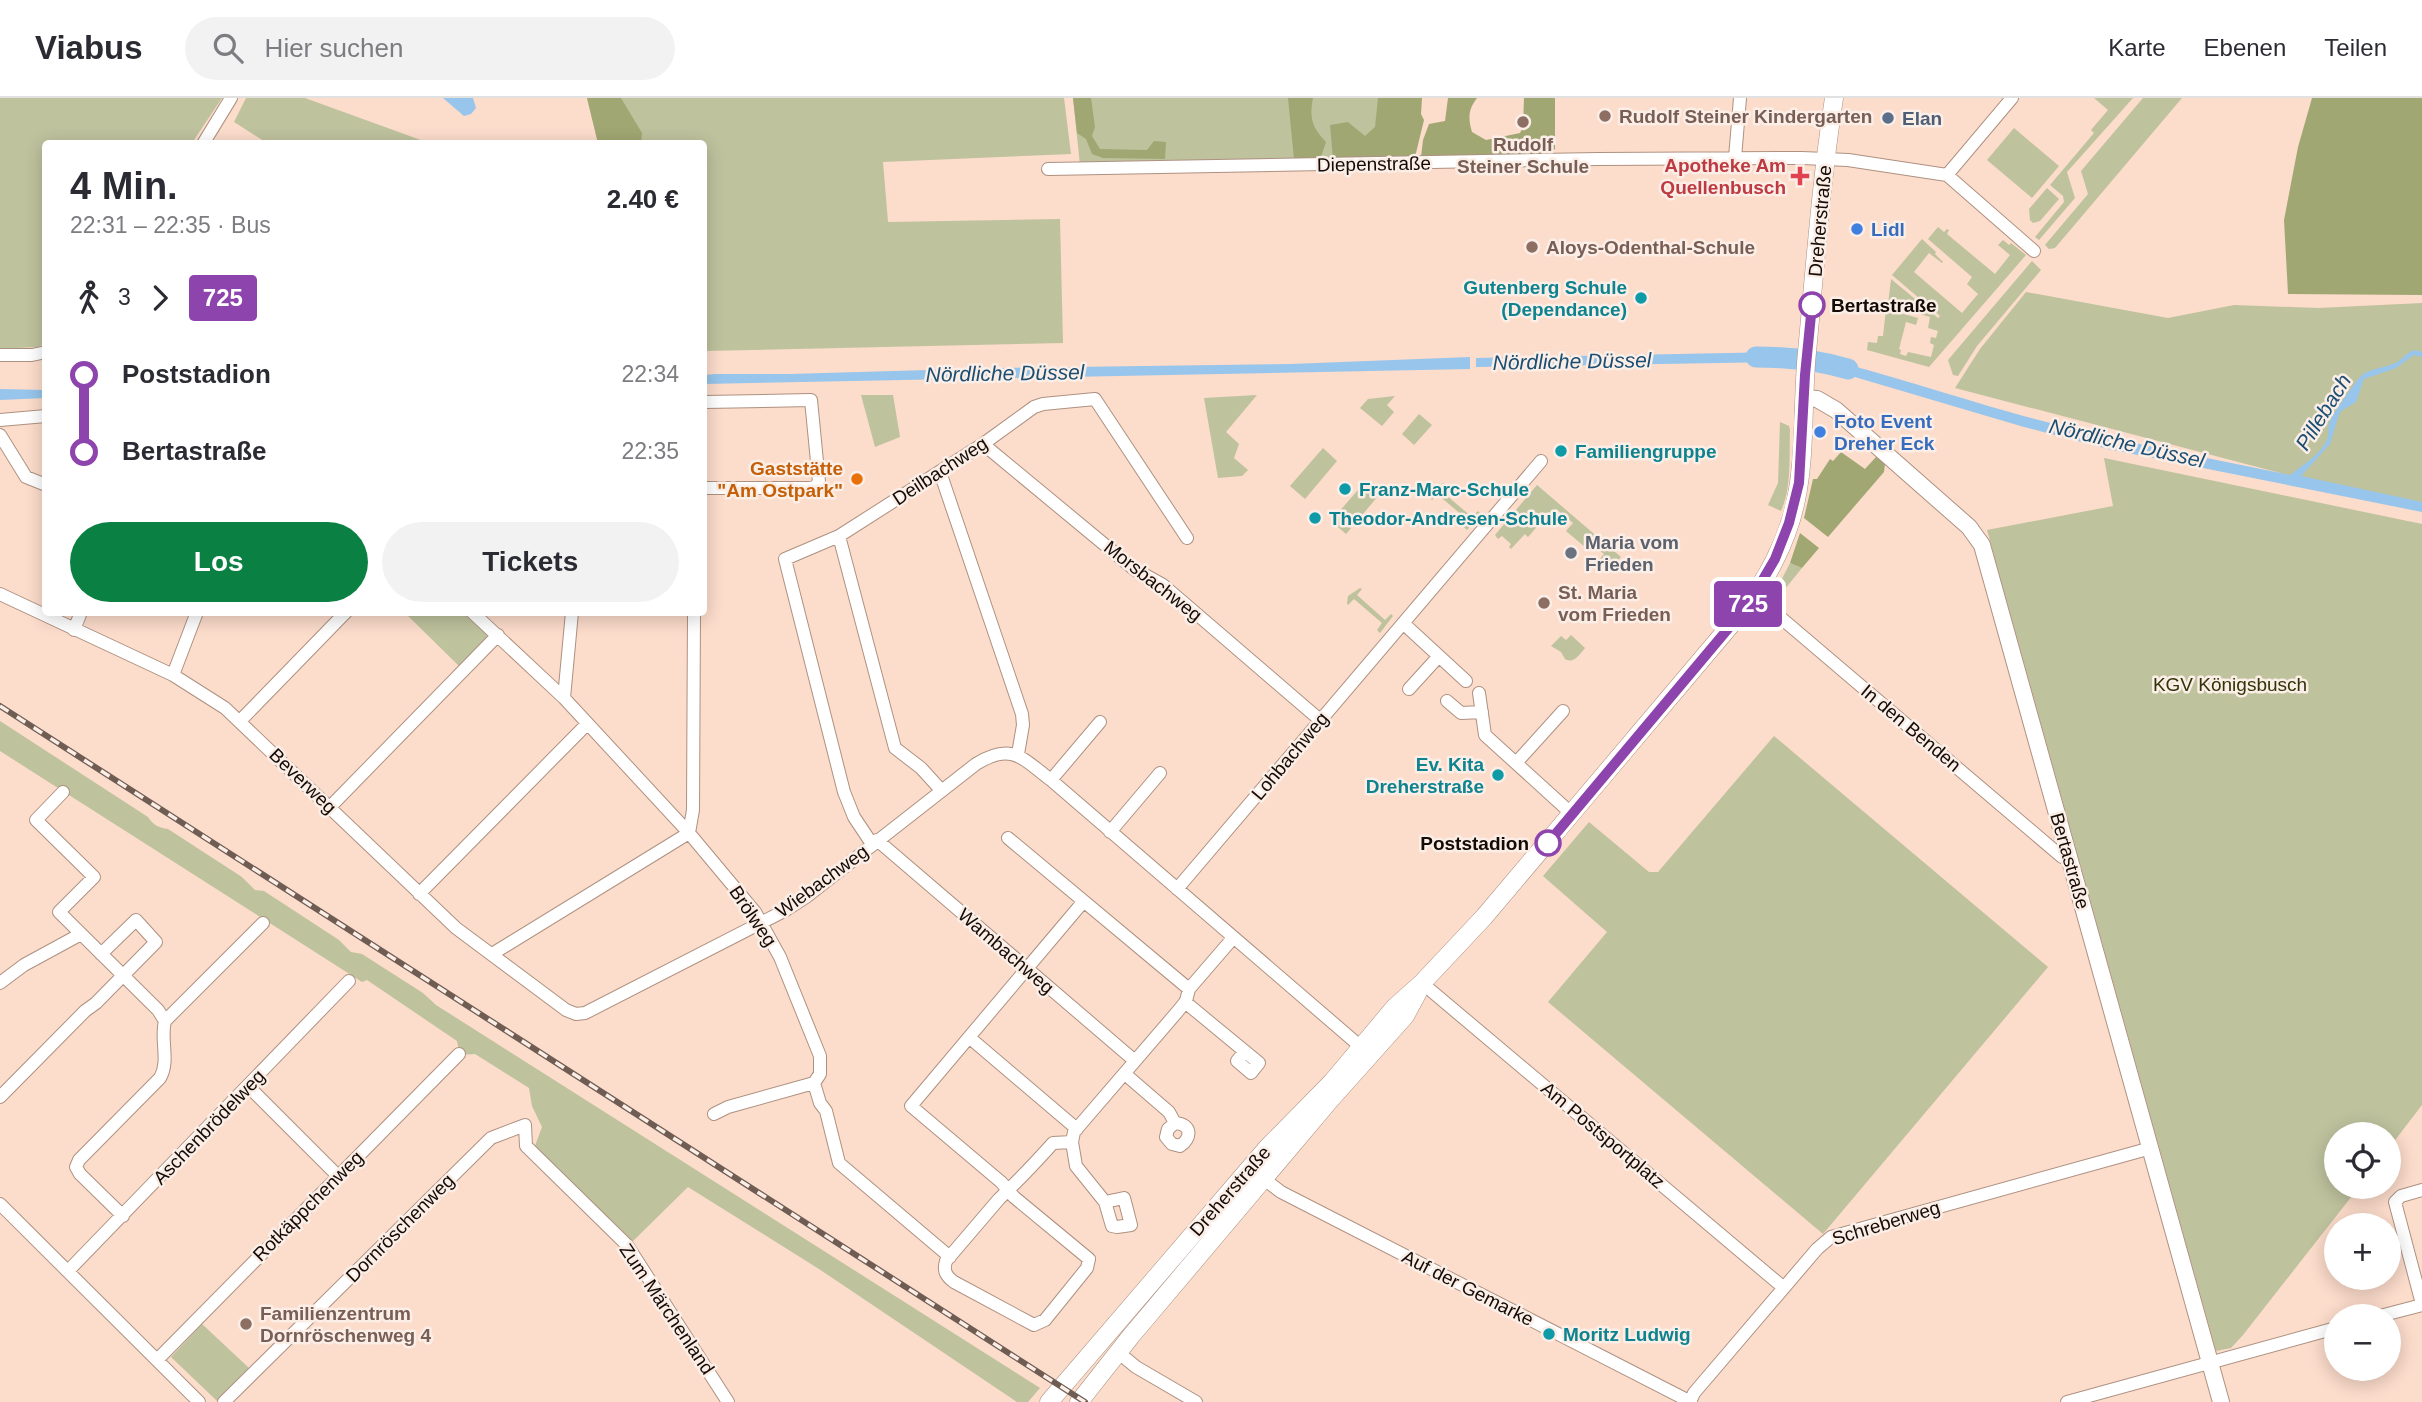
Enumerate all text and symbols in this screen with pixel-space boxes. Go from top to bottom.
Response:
search box [185,17,675,80]
text: Viabus [35,29,143,66]
icon: search [209,29,247,67]
text: Hier suchen [265,33,403,63]
text: Karte [2108,34,2166,61]
text: Ebenen [2204,34,2286,61]
text: Teilen [2324,34,2387,61]
place label: Rudolf Steiner Kindergarten [1619,106,1872,127]
marker: Rudolf Steiner Kindergarten [1597,108,1613,124]
place label: Elan [1902,108,1942,129]
marker: Elan [1880,110,1896,126]
marker: Rudolf Steiner Schule [1515,114,1531,130]
place label: Rudolf Steiner Schule [1457,134,1589,177]
street label: Diepenstraße [1317,153,1431,175]
place label: Apotheke Am Quellenbusch [1660,155,1786,198]
street label: Dreherstraße [1805,164,1835,278]
text: 4 Min. [70,165,178,207]
marker: Apotheke Am Quellenbusch [1792,168,1808,184]
text: 2.40 € [607,184,679,214]
text: 22:31 – 22:35 · Bus [70,212,271,238]
place label: Lidl [1871,219,1905,240]
marker: Lidl [1849,221,1865,237]
place label: Aloys-Odenthal-Schule [1546,237,1755,258]
marker: Aloys-Odenthal-Schule [1524,239,1540,255]
place label: Gutenberg Schule (Dependance) [1463,277,1627,320]
icon: walk [70,279,108,317]
icon: forward [141,279,179,317]
text: 3 [118,284,131,310]
text: 725 [203,284,243,311]
marker: Gutenberg Schule (Dependance) [1633,290,1649,306]
marker: Bertastraße [1799,292,1825,318]
place label: Bertastraße [1831,295,1937,316]
water label: Nördliche Düssel [1492,348,1653,374]
text: Poststadion [122,359,271,389]
water label: Nördliche Düssel [925,360,1086,386]
text: 22:34 [621,361,679,387]
water label: Pillebach [2291,370,2355,454]
place label: Foto Event Dreher Eck [1834,411,1935,454]
water label: Nördliche Düssel [2047,414,2208,472]
marker: Foto Event Dreher Eck [1812,424,1828,440]
street label: Deilbachweg [889,433,991,509]
text: Bertastraße [122,436,267,466]
text: 22:35 [621,438,679,464]
place label: Familiengruppe [1575,441,1716,462]
marker: Familiengruppe [1553,443,1569,459]
place label: Gaststätte "Am Ostpark" [717,458,843,501]
marker: Gaststätte "Am Ostpark" [849,471,865,487]
place label: Franz-Marc-Schule [1359,479,1529,500]
marker: Franz-Marc-Schule [1337,481,1353,497]
place label: Theodor-Andresen-Schule [1329,508,1568,529]
marker: Theodor-Andresen-Schule [1307,510,1323,526]
button: Los [70,522,368,602]
button: Tickets [382,522,679,602]
place label: Maria vom Frieden [1585,532,1679,575]
street label: Morsbachweg [1100,536,1206,626]
marker: Maria vom Frieden [1563,545,1579,561]
line badge: 725 [1708,581,1788,627]
place label: St. Maria vom Frieden [1558,582,1671,625]
text: 725 [1728,590,1768,617]
marker: St. Maria vom Frieden [1536,595,1552,611]
park label: KGV Königsbusch [2153,674,2307,695]
street label: In den Benden [1857,680,1965,776]
street label: Lohbachweg [1247,708,1333,804]
street label: Beverweg [265,744,341,818]
place label: Ev. Kita Dreherstraße [1366,754,1484,797]
marker: Ev. Kita Dreherstraße [1490,767,1506,783]
street label: Bertastraße [2046,810,2094,912]
marker: Poststadion [1535,830,1561,856]
place label: Poststadion [1420,833,1529,854]
street label: Wiebachweg [772,841,872,921]
street label: Brölweg [725,882,781,950]
street label: Wambachweg [954,904,1058,998]
street label: Aschenbrödelweg [149,1065,269,1189]
street label: Am Postsportplatz [1537,1077,1669,1193]
map controls [2324,1122,2401,1381]
button: locate [2324,1122,2401,1199]
street label: Dreherstraße [1185,1142,1275,1240]
street label: Rotkäppchenweg [249,1147,367,1265]
street label: Dornröschenweg [342,1170,458,1286]
street label: Schreberweg [1829,1197,1943,1249]
button: + [2324,1213,2401,1290]
street label: Zum Märchenland [615,1240,719,1378]
street label: Auf der Gemarke [1399,1246,1537,1330]
place label: Familienzentrum Dornröschenweg 4 [260,1303,431,1346]
button: − [2324,1304,2401,1381]
marker: Familienzentrum Dornröschenweg 4 [238,1316,254,1332]
place label: Moritz Ludwig [1563,1324,1691,1345]
marker: Moritz Ludwig [1541,1326,1557,1342]

